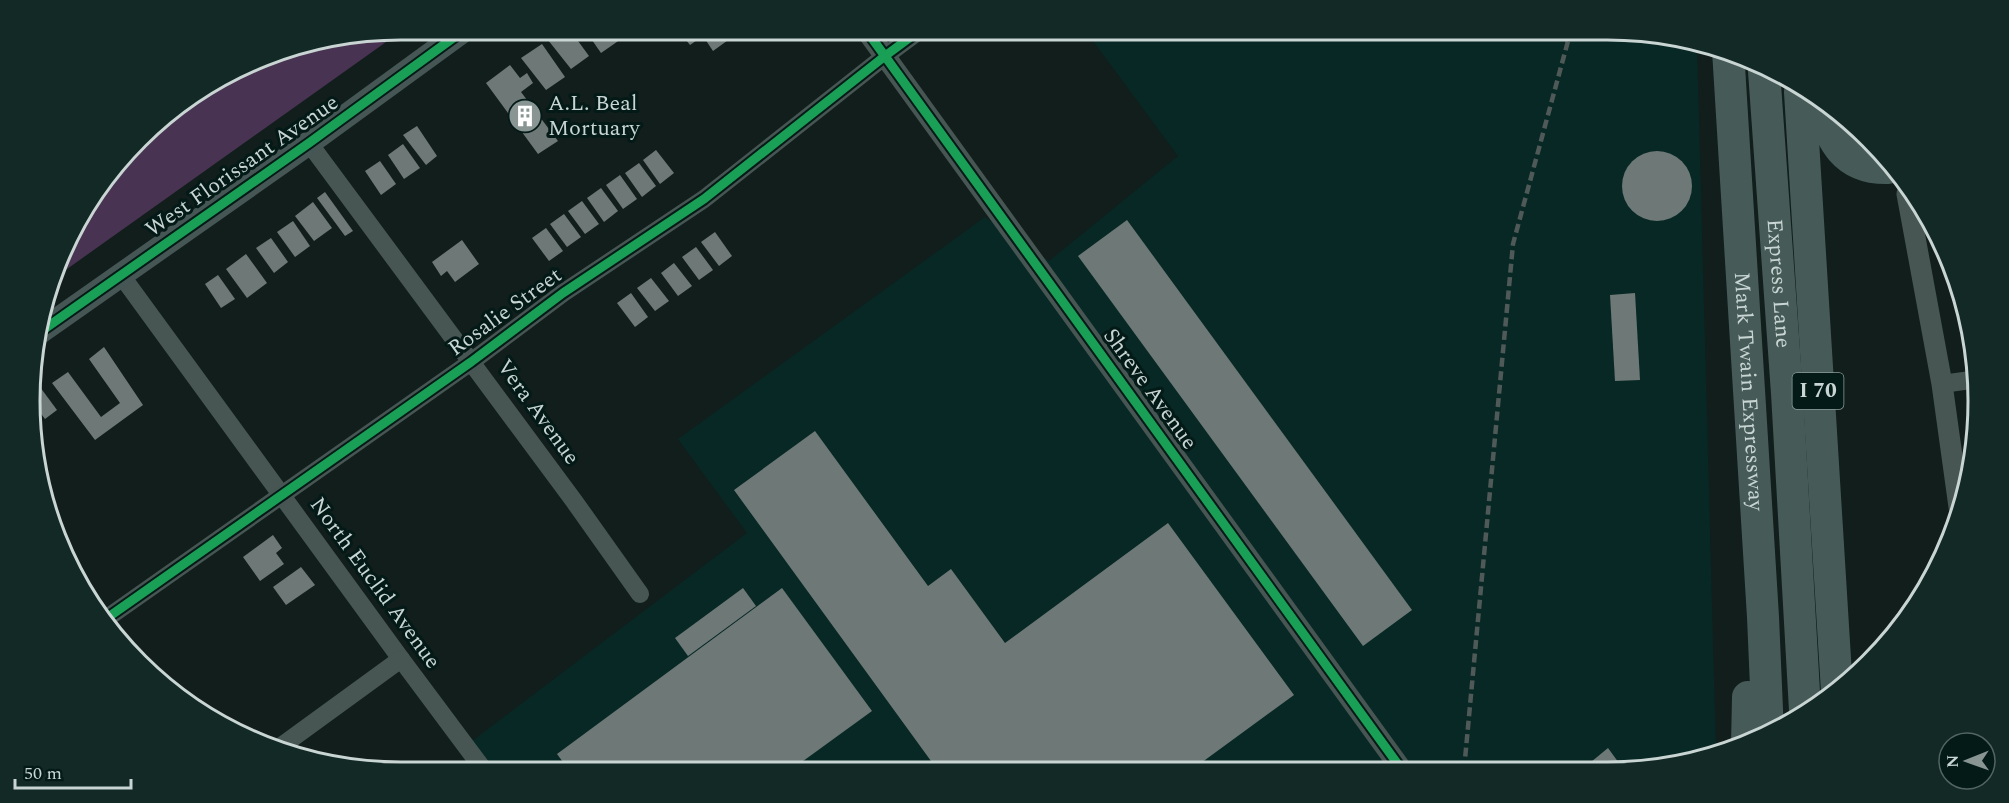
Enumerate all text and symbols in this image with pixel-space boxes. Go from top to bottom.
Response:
street label: West Florissant Avenue [138,87,346,245]
place label: A.L. Beal Mortuary [548,87,641,145]
building icon: A.L. Beal Mortuary [507,98,543,134]
street label: Express Lane [1758,218,1800,349]
street label: Rosalie Street [441,259,569,365]
street label: Mark Twain Expressway [1725,271,1773,513]
street label: Shreve Avenue [1095,321,1205,457]
street label: Vera Avenue [488,352,588,472]
road number: I 70 [1792,373,1844,409]
street label: North Euclid Avenue [301,490,449,676]
north arrow [1937,731,1997,791]
scale bar [15,752,130,790]
text: N [1941,755,1965,768]
text: 50 m [24,760,62,787]

